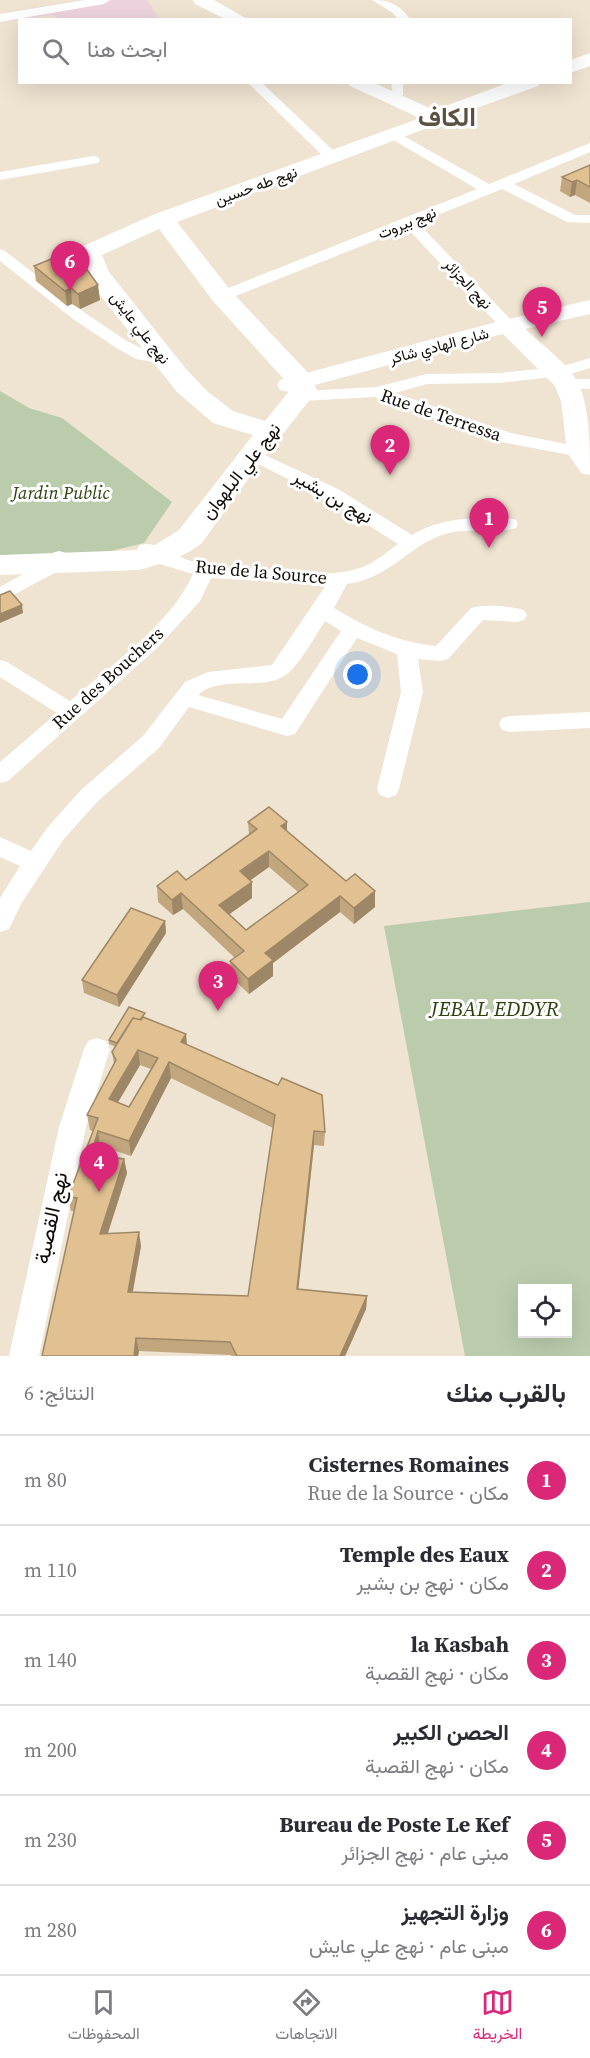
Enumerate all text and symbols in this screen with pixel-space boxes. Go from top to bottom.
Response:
search box [18,18,572,84]
text: ابحث هنا [87,34,168,64]
icon: search [39,35,72,68]
district label: الكاف [418,99,476,135]
street label: نهج طه حسين [212,161,300,211]
street label: نهج بيروت [374,201,440,245]
pin: 6 [50,242,90,291]
street label: نهج الجزائر [438,253,497,314]
street label: نهج علي عايش [103,287,175,370]
pin: 5 [522,288,562,337]
street label: شارع الهادي شاكر [386,322,492,372]
street label: Rue de Terressa [377,382,506,447]
street label: نهج علي البلهوان [195,417,289,526]
pin: 2 [370,426,410,475]
street label: نهج بن بشير [288,463,378,529]
park label: Jardin Public [9,480,110,505]
pin: 1 [470,498,508,548]
street label: Rue de la Source [194,553,328,590]
street label: Rue des Bouchers [47,621,169,734]
your location [343,660,372,689]
pin: 3 [198,962,238,1011]
park label: JEBAL EDDYR [428,994,559,1023]
pin: 4 [80,1142,118,1192]
street label: نهج القصبة [27,1169,74,1267]
map controls [518,1284,572,1338]
button: locate [518,1284,572,1338]
text: بالقرب منك [446,1375,566,1411]
text: النتائج: 6 [24,1379,95,1407]
text: Cisternes Romaines [309,1449,509,1479]
text: 80 m [24,1466,67,1494]
text: 1 [541,1466,552,1494]
text: مكان · Rue de la Source [307,1479,509,1507]
text: Temple des Eaux [340,1539,509,1569]
text: 110 m [24,1556,77,1584]
text: 2 [541,1556,552,1584]
text: مكان · نهج بن بشير [357,1569,509,1597]
text: la Kasbah [411,1629,509,1659]
text: 140 m [24,1646,77,1674]
text: 3 [541,1646,552,1674]
text: مكان · نهج القصبة [365,1659,509,1687]
text: الحصن الكبير [393,1717,509,1747]
text: 200 m [24,1736,77,1764]
text: 4 [541,1736,552,1764]
text: مكان · نهج القصبة [365,1752,509,1780]
text: Bureau de Poste Le Kef [279,1809,509,1839]
text: 230 m [24,1826,77,1854]
text: 5 [541,1826,552,1854]
text: مبنى عام · نهج الجزائر [341,1839,509,1867]
text: وزارة التجهيز [401,1897,509,1927]
text: 280 m [24,1916,77,1944]
text: 6 [541,1916,552,1944]
text: مبنى عام · نهج علي عايش [309,1932,509,1960]
tab: المحفوظات [68,1986,140,2048]
tab: الاتجاهات [275,1986,337,2048]
tab: الخريطة [473,1986,522,2048]

